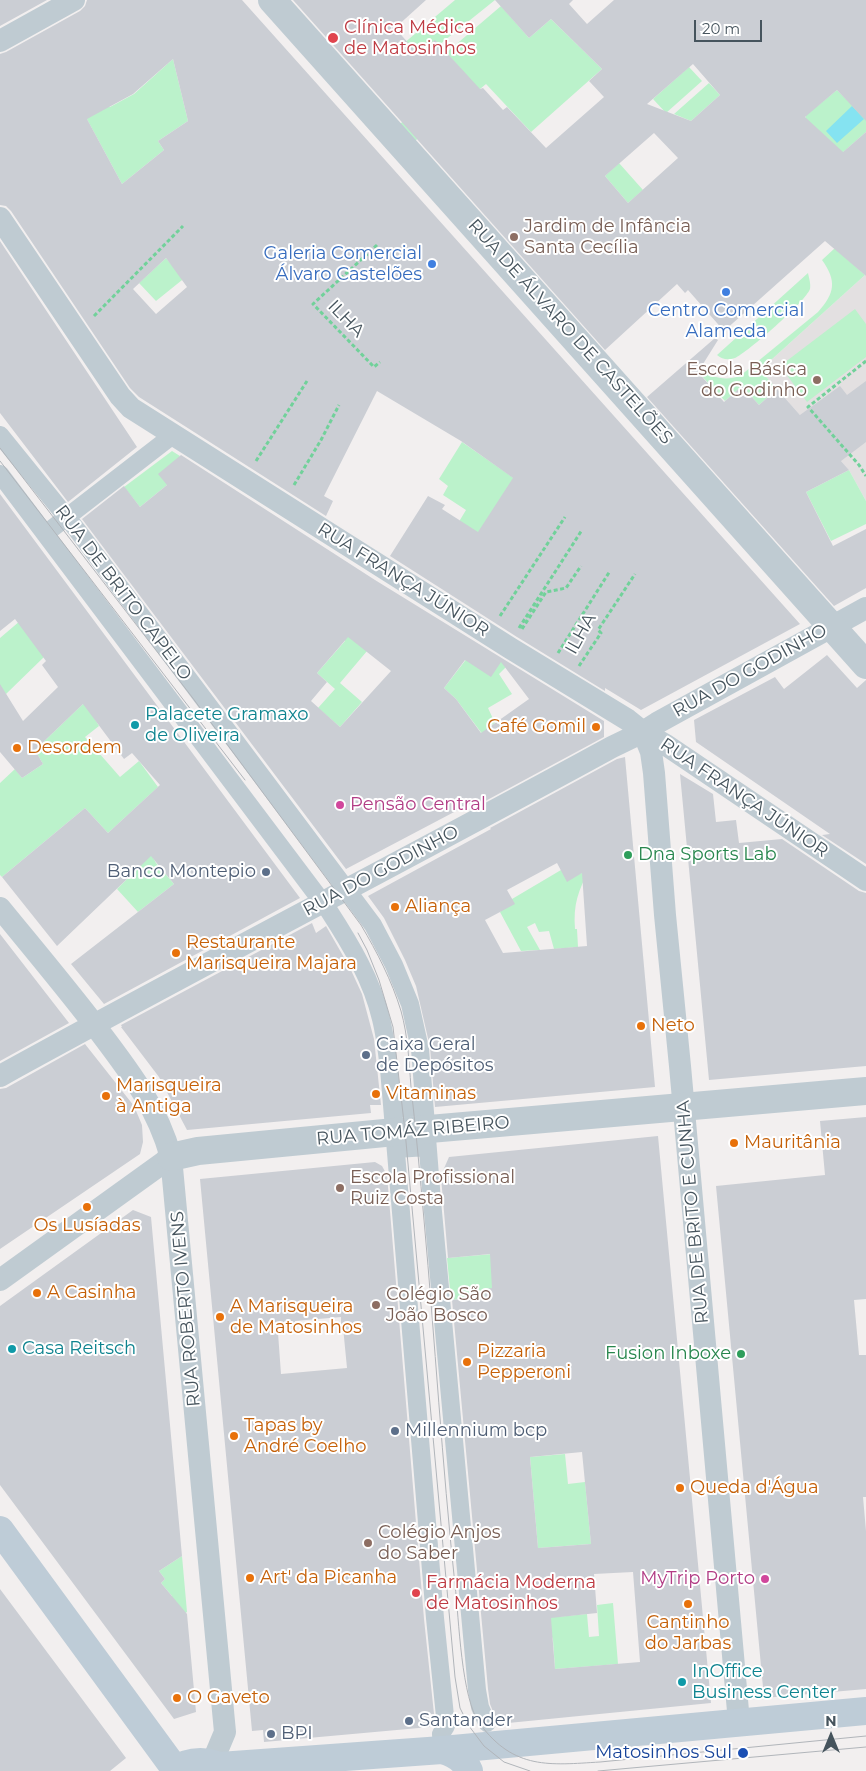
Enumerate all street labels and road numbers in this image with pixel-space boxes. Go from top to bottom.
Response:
street label: RUA DE ÁLVARO DE CASTELÕES [463,215,677,449]
street label: ILHA [323,296,369,342]
street label: RUA DE BRITO CAPELO [50,501,196,685]
street label: RUA FRANÇA JÚNIOR [313,518,493,642]
street label: ILHA [561,610,601,658]
street label: RUA DO GODINHO [669,620,831,722]
street label: RUA FRANÇA JÚNIOR [656,734,832,862]
street label: RUA DO GODINHO [300,821,462,921]
street label: RUA DE BRITO E CUNHA [672,1099,714,1325]
street label: RUA TOMÁZ RIBEIRO [315,1112,511,1150]
street label: RUA ROBERTO IVENS [167,1210,205,1408]

